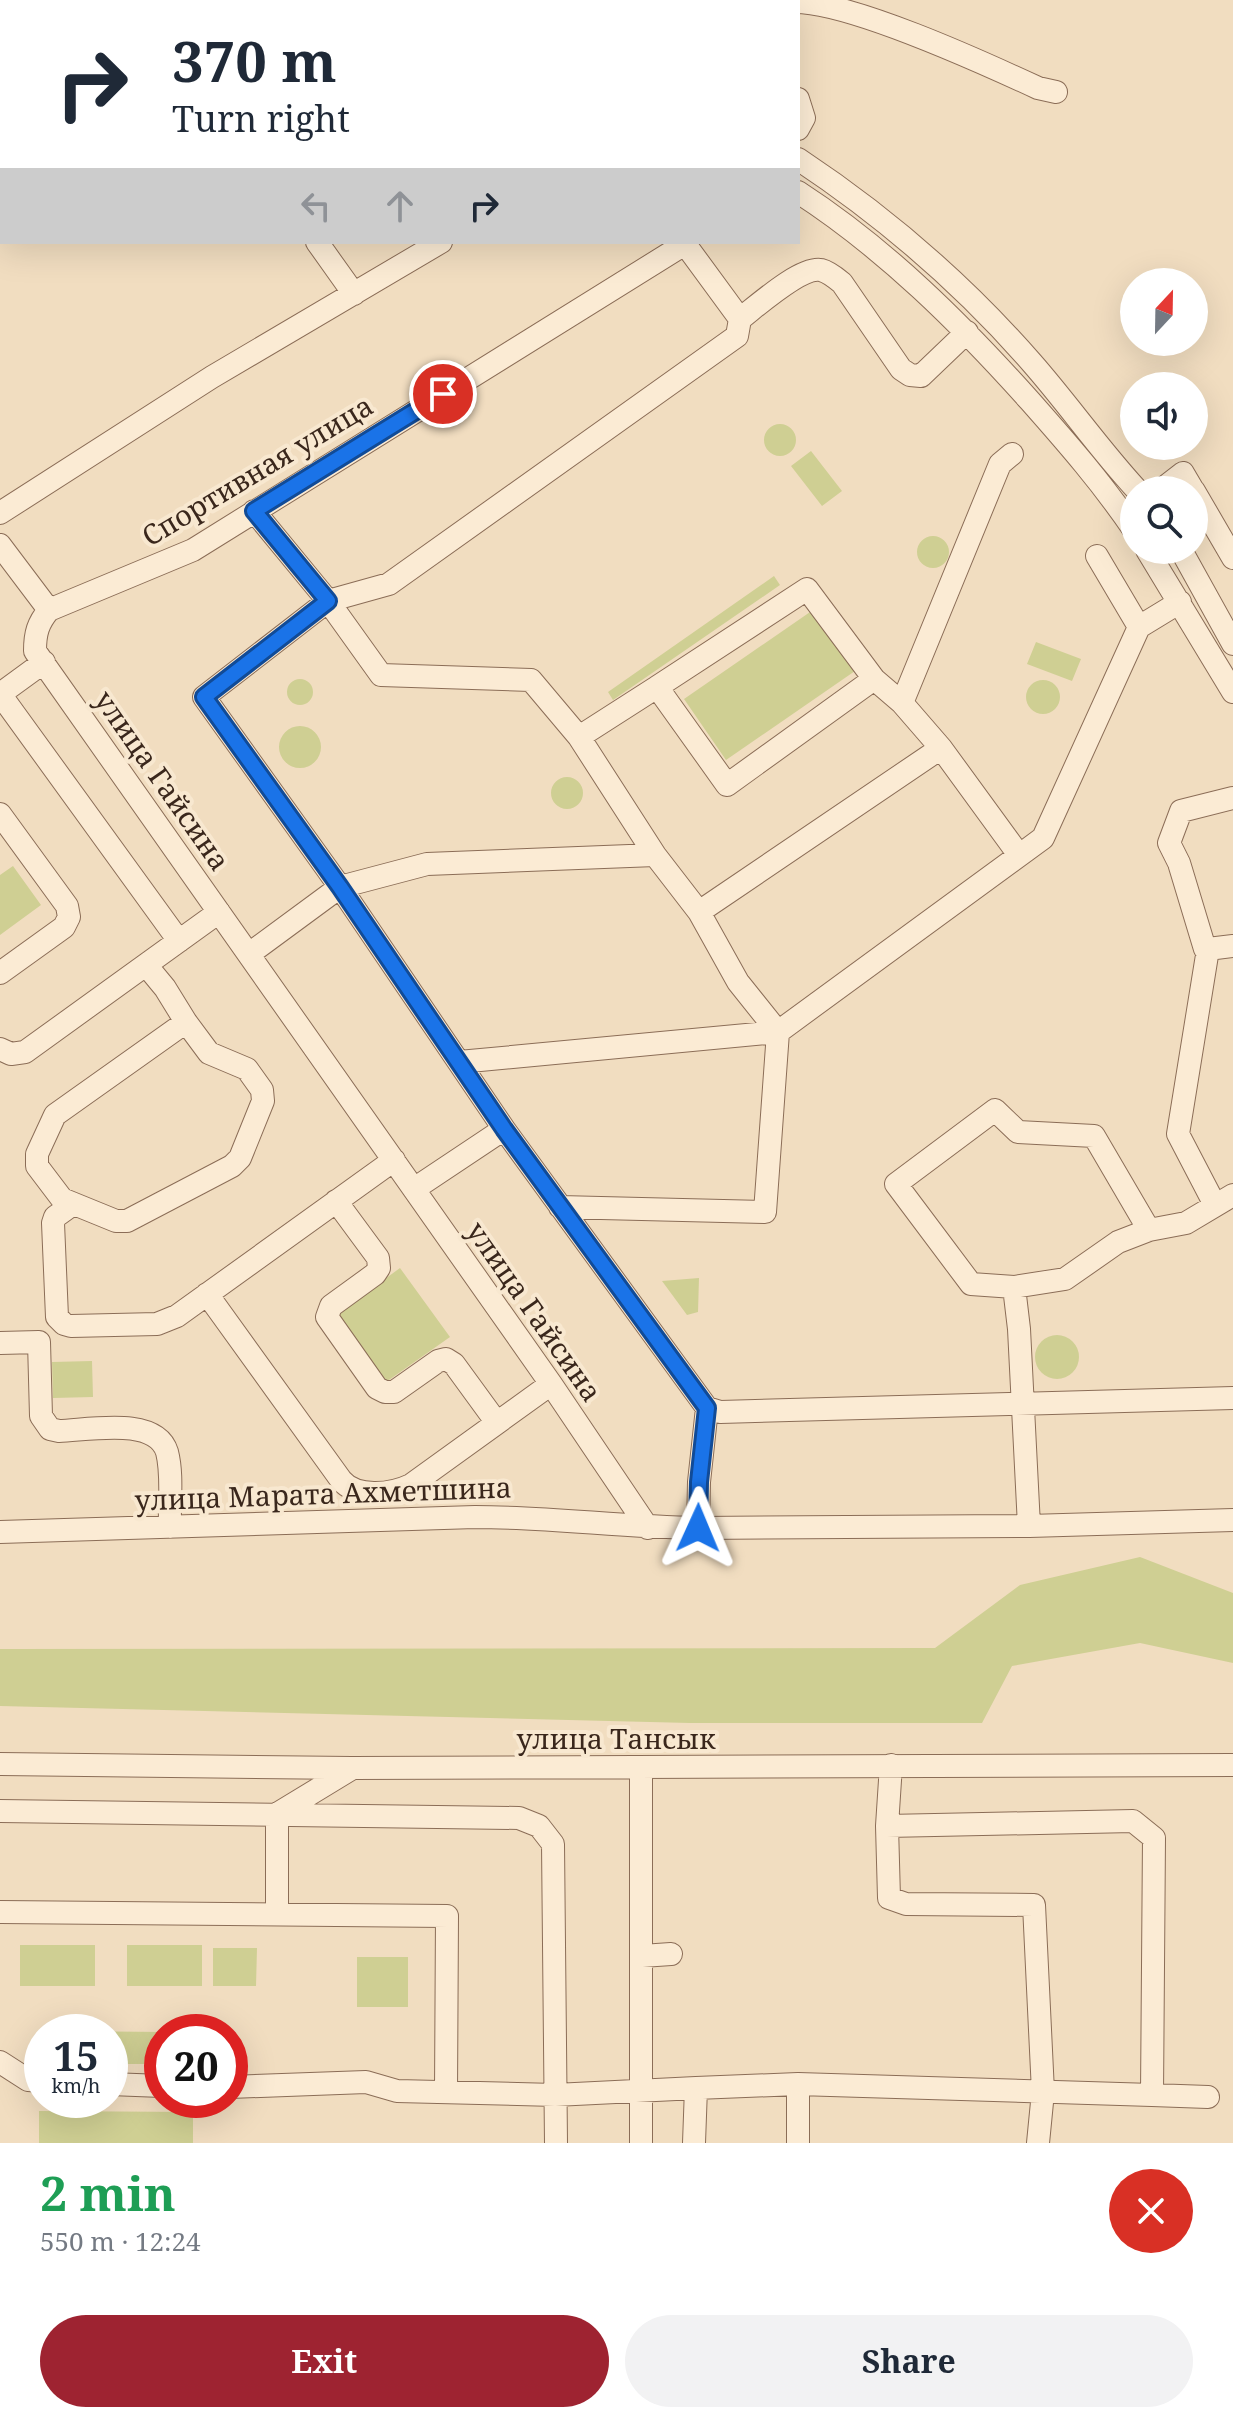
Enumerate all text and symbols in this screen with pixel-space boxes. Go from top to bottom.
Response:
text: 370 m [172,22,337,98]
icon: right [40,32,144,136]
text: Turn right [172,94,350,143]
icon: left [294,184,338,228]
icon: ahead [378,184,422,228]
icon: right [462,184,506,228]
north arrow [1120,268,1208,356]
map controls [1120,268,1208,564]
pin [409,360,477,428]
icon: arrive [421,372,465,416]
button: sound [1120,372,1208,460]
street label: Спортивная улица [134,386,380,554]
button: search [1120,476,1208,564]
street label: улица Гайсина [87,682,239,878]
street label: улица Гайсина [459,1213,611,1409]
street label: улица Марата Ахметшина [134,1467,512,1519]
position arrow [656,1486,740,1570]
street label: улица Тансык [516,1719,716,1757]
speed limit sign: 20 [144,2014,248,2118]
text: 15 [53,2028,99,2083]
text: km/h [51,2072,101,2099]
text: 2 min [40,2160,176,2225]
button: close [1109,2169,1193,2253]
text: 550 m · 12:24 [40,2223,201,2259]
button: Exit [40,2315,609,2407]
button: Share [625,2315,1193,2407]

